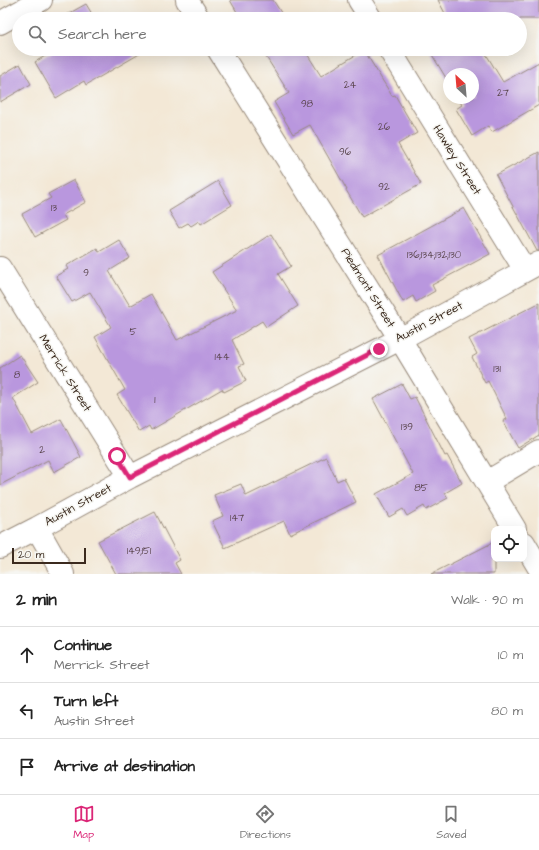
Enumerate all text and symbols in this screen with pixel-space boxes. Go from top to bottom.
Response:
search box [12,12,527,56]
icon: search [26,23,48,45]
text: Search here [58,24,147,45]
north arrow [443,68,479,104]
house number: 24 [344,78,356,92]
house number: 27 [497,86,509,100]
house number: 98 [301,97,314,111]
house number: 26 [378,120,391,134]
street label: Hawley Street [428,122,485,199]
house number: 96 [339,145,352,159]
house number: 92 [378,180,390,194]
house number: 13 [51,201,57,215]
street label: Piedmont Street [337,245,399,331]
house number: 136;134;132;130 [407,248,461,262]
house number: 9 [83,266,89,280]
street label: Austin Street [392,297,466,347]
house number: 5 [129,325,137,339]
street label: Merrick Street [34,331,96,415]
route end [370,340,388,358]
house number: 144 [215,350,230,364]
house number: 131 [493,362,502,376]
house number: 8 [14,368,21,382]
house number: 1 [154,393,156,407]
house number: 139 [401,420,413,434]
house number: 2 [39,443,45,457]
route start [108,447,126,465]
street label: Austin Street [41,479,115,530]
house number: 85 [414,481,428,495]
house number: 147 [230,511,244,525]
map controls [491,526,527,562]
button: locate [491,526,527,562]
house number: 149;151 [127,544,152,558]
scale bar [12,546,86,565]
text: 20 m [18,547,44,562]
text: 2 min [16,588,57,612]
text: Walk · 90 m [451,591,523,609]
text: Continue [54,635,112,656]
icon: ahead [16,644,38,666]
text: 10 m [498,646,523,664]
text: Merrick Street [54,656,150,674]
text: Turn left [54,691,118,712]
icon: left [16,700,38,722]
text: 80 m [491,702,523,720]
text: Austin Street [54,712,135,730]
icon: arrive [16,756,38,778]
text: Arrive at destination [54,756,195,777]
tab: Map [73,803,95,842]
tab: Directions [240,803,291,842]
tab: Saved [436,803,466,842]

